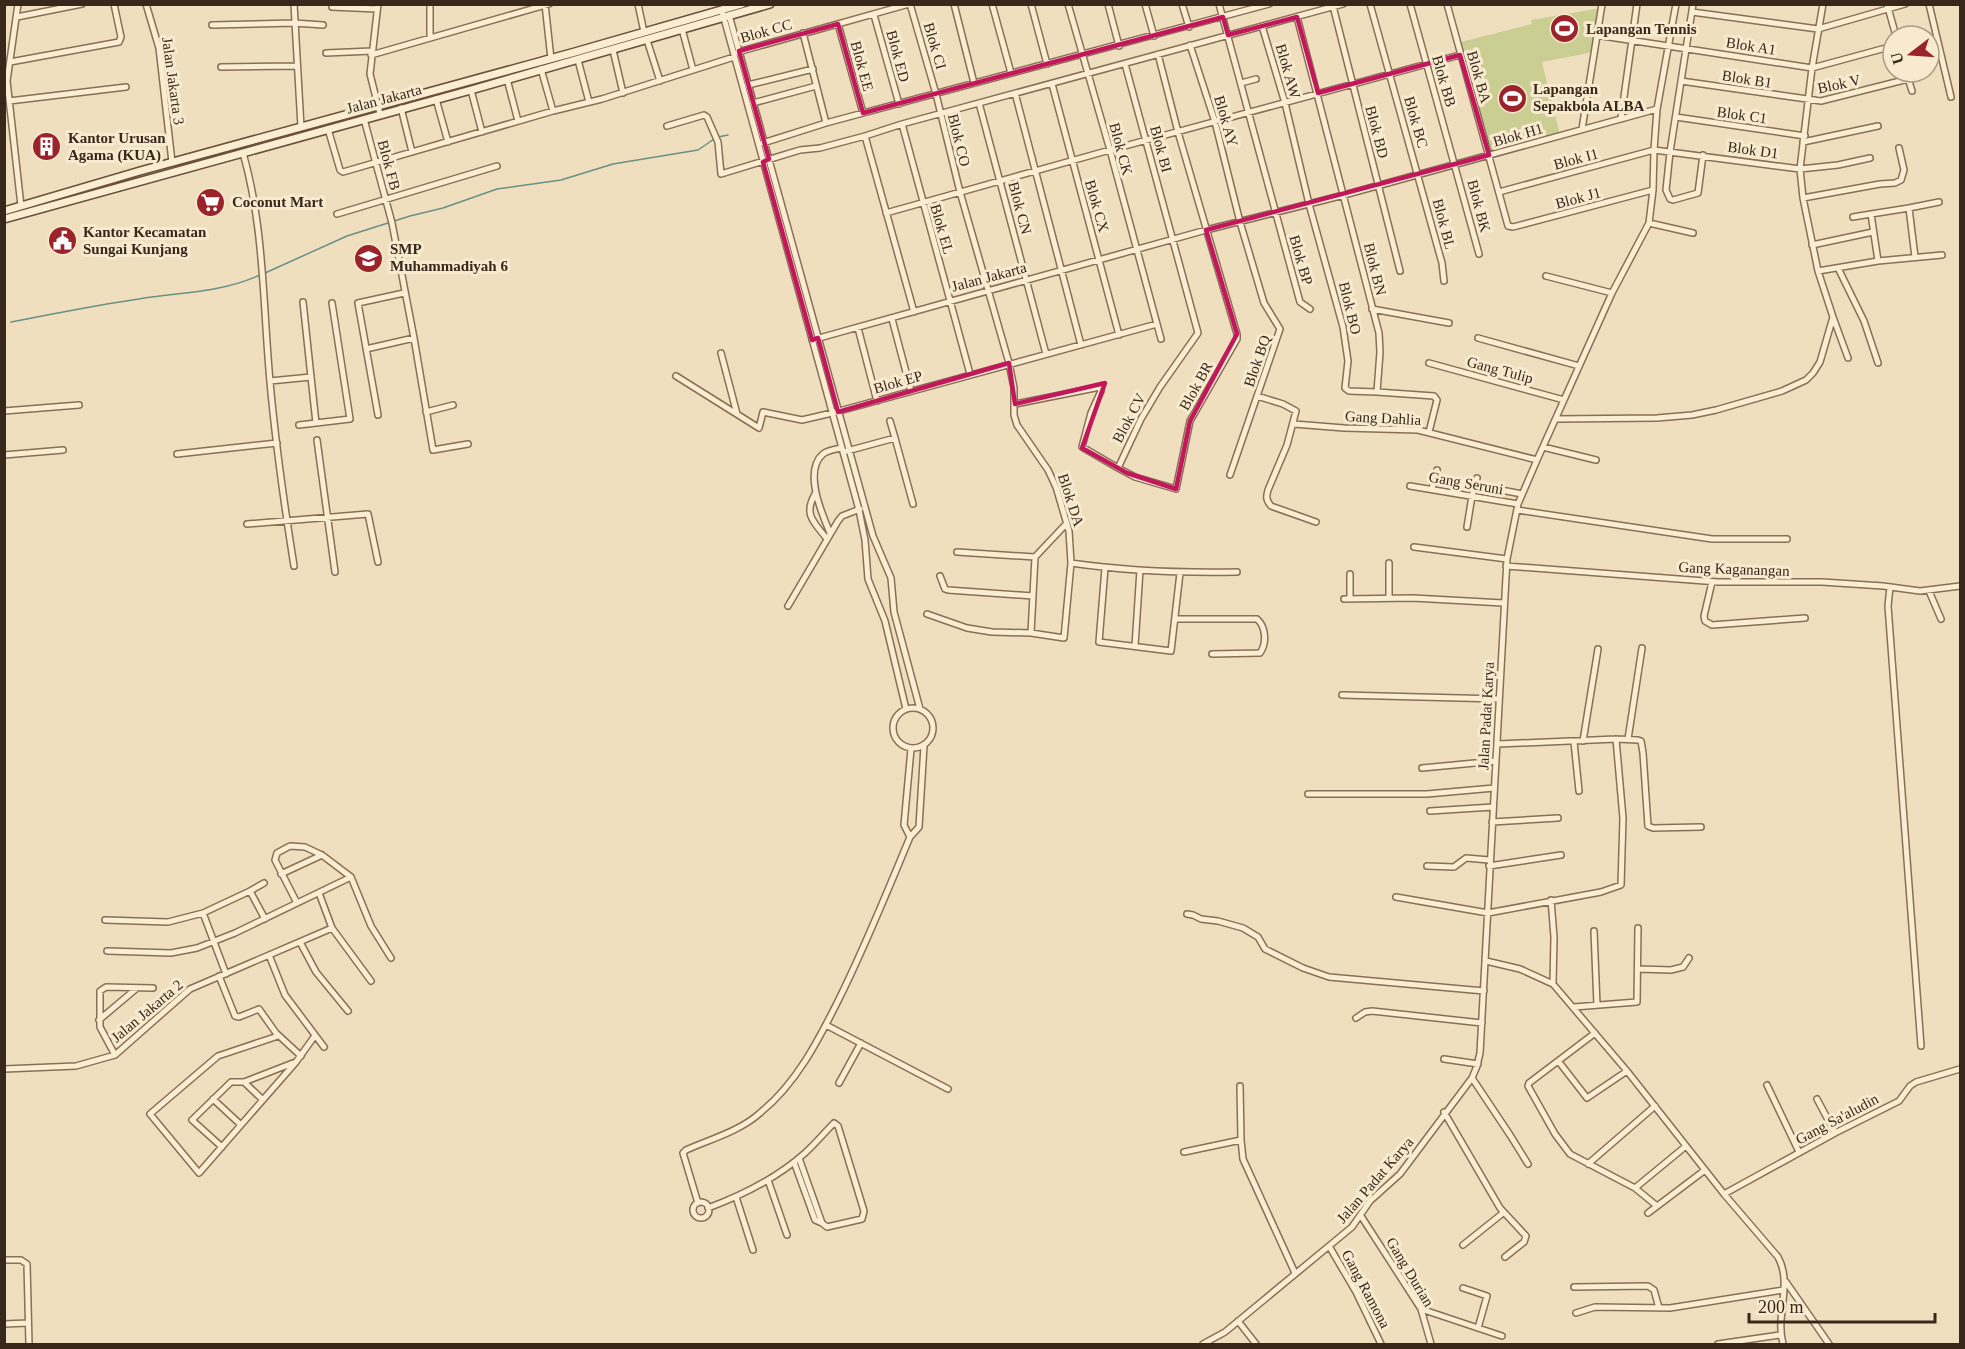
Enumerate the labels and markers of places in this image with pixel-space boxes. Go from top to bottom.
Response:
sports icon: Lapangan Tennis [1549,13,1581,45]
place label: Lapangan Tennis [1586,21,1697,37]
place label: Lapangan Sepakbola ALBA [1533,81,1644,114]
sports icon: Lapangan Sepakbola ALBA [1496,82,1528,114]
place label: Kantor Urusan Agama (KUA) [68,130,166,164]
building icon: Kantor Urusan Agama (KUA) [31,131,63,163]
supermarket icon: Coconut Mart [195,186,227,218]
place label: Coconut Mart [232,194,323,210]
place label: Kantor Kecamatan Sungai Kunjang [83,224,207,257]
public building icon: Kantor Kecamatan Sungai Kunjang [46,225,78,257]
place label: SMP Muhammadiyah 6 [390,241,508,274]
school or university icon: SMP Muhammadiyah 6 [353,242,385,274]

